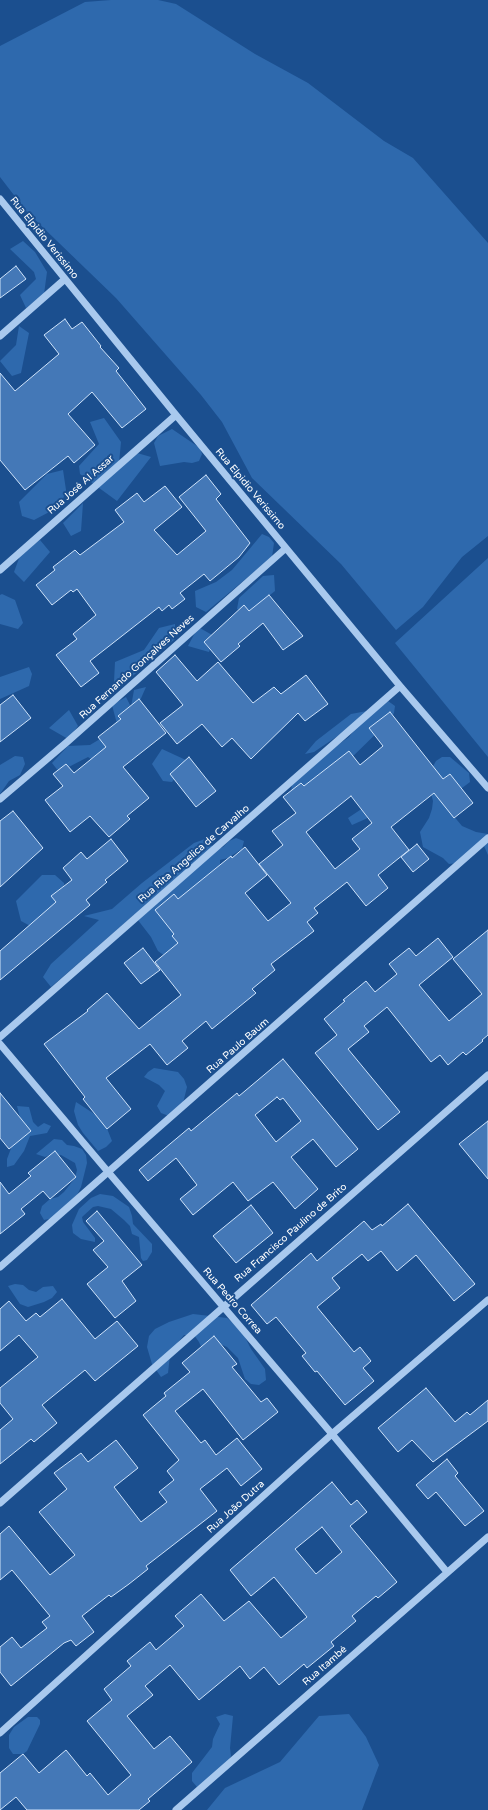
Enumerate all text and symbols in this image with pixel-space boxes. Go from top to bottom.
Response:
street label: Rua Elpidio Verissimo [7,194,81,282]
street label: Rua Elpidio Verissimo [213,446,287,532]
street label: Rua José Al Assar [45,453,117,517]
street label: Rua Fernando Gonçalves Neves [77,612,197,722]
street label: Rua Rita Angelica de Carvalho [136,802,252,906]
street label: Rua Paulo Baum [204,1016,272,1076]
street label: Rua Francisco Paulino de Brito [232,1181,350,1285]
street label: Rua Pedro Correa [200,1265,264,1337]
street label: Rua João Dutra [205,1478,267,1536]
street label: Rua Itambé [300,1644,350,1688]

